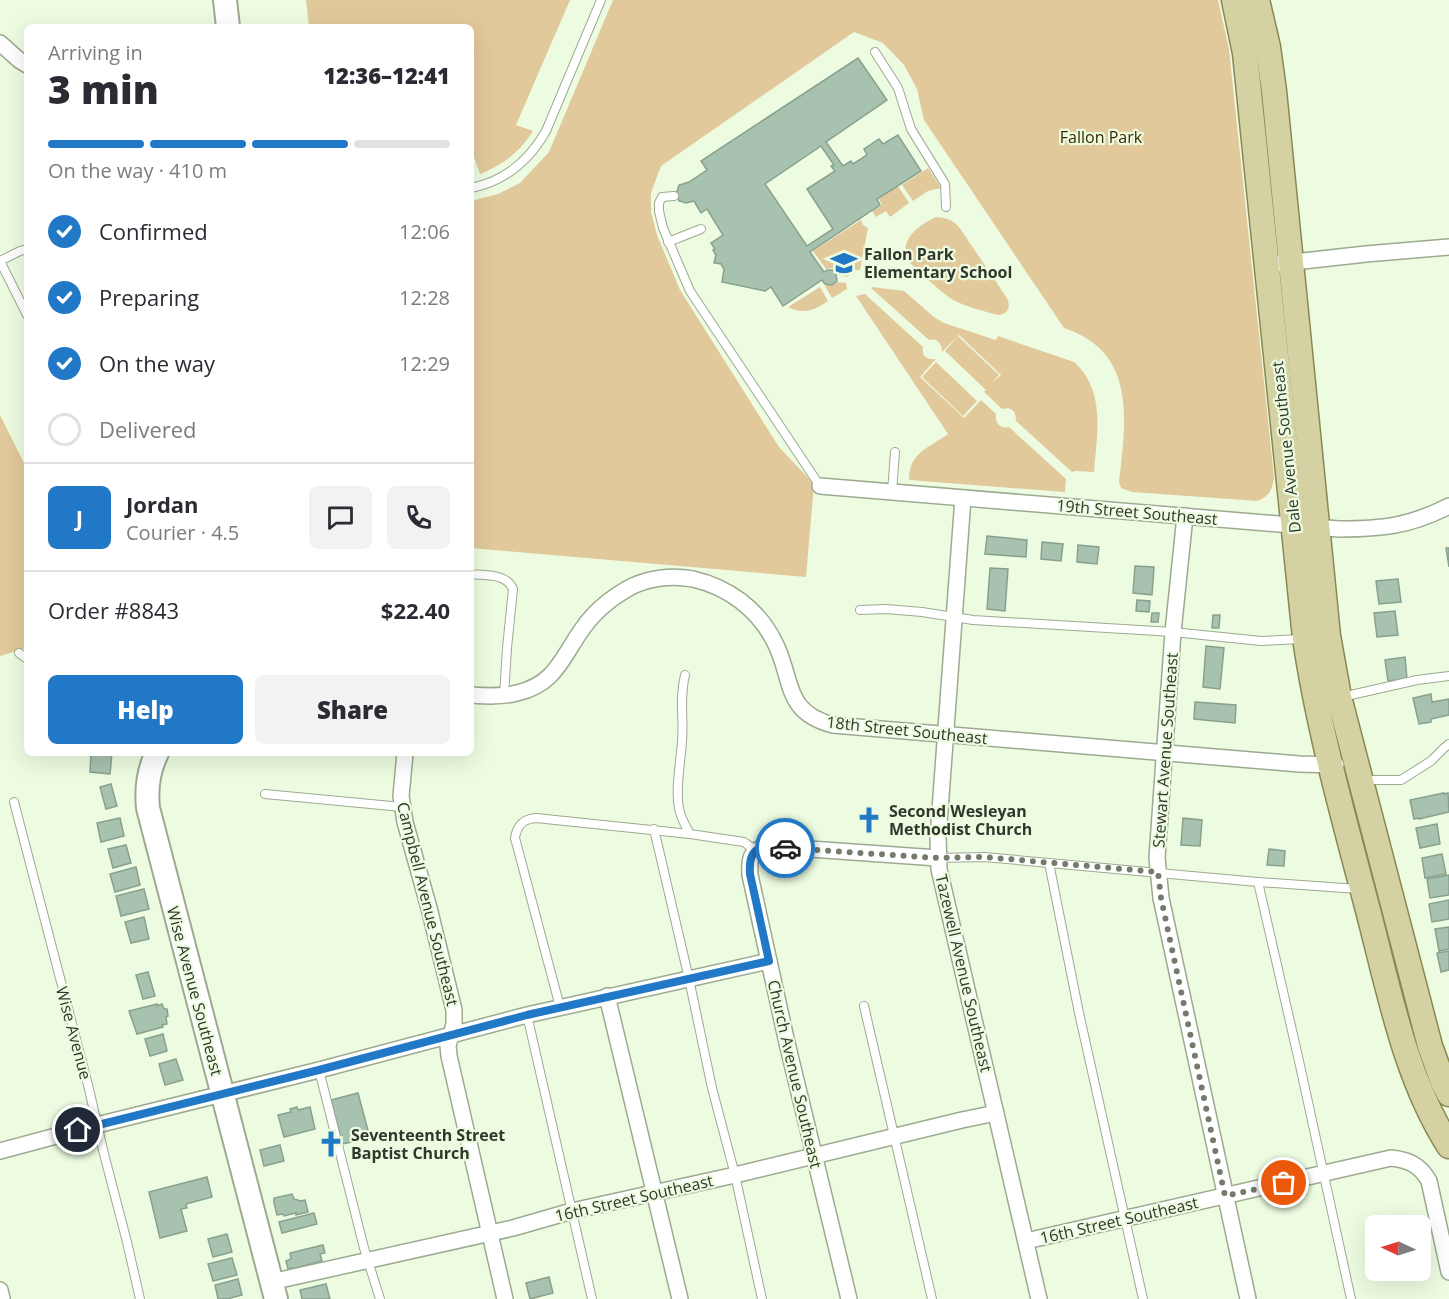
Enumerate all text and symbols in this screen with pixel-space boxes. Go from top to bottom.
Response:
text: Arriving in [48,39,143,66]
text: 12:36–12:41 [323,60,450,90]
text: 3 min [48,62,159,115]
park label: Fallon Park [1060,126,1143,148]
text: On the way · 410 m [48,157,227,184]
icon: check [48,215,81,248]
text: Confirmed [99,216,208,246]
text: 12:06 [399,218,450,245]
place label: Fallon Park Elementary School [864,243,1012,283]
school or university icon: Fallon Park Elementary School [829,248,859,278]
icon: check [48,281,81,314]
text: Preparing [99,282,199,312]
text: 12:28 [399,284,450,311]
icon: check [48,347,81,380]
text: On the way [99,348,215,378]
text: 12:29 [399,350,450,377]
street label: Dale Avenue Southeast [1266,360,1306,534]
text: Delivered [99,414,197,444]
button: chat [309,486,372,549]
button: phone [387,486,450,549]
text: Jordan [126,489,199,519]
street label: 19th Street Southeast [1055,494,1219,530]
text: J [76,502,83,532]
text: Courier · 4.5 [126,519,239,546]
text: Order #8843 [48,595,179,625]
text: $22.40 [381,595,450,625]
street label: Stewart Avenue Southeast [1147,651,1183,848]
button: Help [48,675,243,744]
button: Share [255,675,450,744]
street label: 18th Street Southeast [825,711,989,749]
street label: Campbell Avenue Southeast [392,800,464,1009]
place label: Second Wesleyan Methodist Church [889,800,1032,840]
church icon: Second Wesleyan Methodist Church [854,805,884,835]
courier [755,818,815,878]
icon: car [769,832,802,865]
street label: Tazewell Avenue Southeast [930,872,998,1074]
street label: Wise Avenue Southeast [162,904,228,1078]
street label: Church Avenue Southeast [763,978,827,1171]
street label: Wise Avenue [51,984,97,1082]
pin [52,1104,103,1155]
icon: home [61,1113,94,1146]
place label: Seventeenth Street Baptist Church [351,1124,505,1164]
church icon: Seventeenth Street Baptist Church [316,1129,346,1159]
pin [1258,1157,1309,1208]
icon: bag [1267,1166,1300,1199]
street label: 16th Street Southeast [553,1169,716,1227]
street label: 16th Street Southeast [1038,1191,1201,1249]
north arrow [1365,1215,1431,1281]
map controls [1365,1215,1431,1281]

